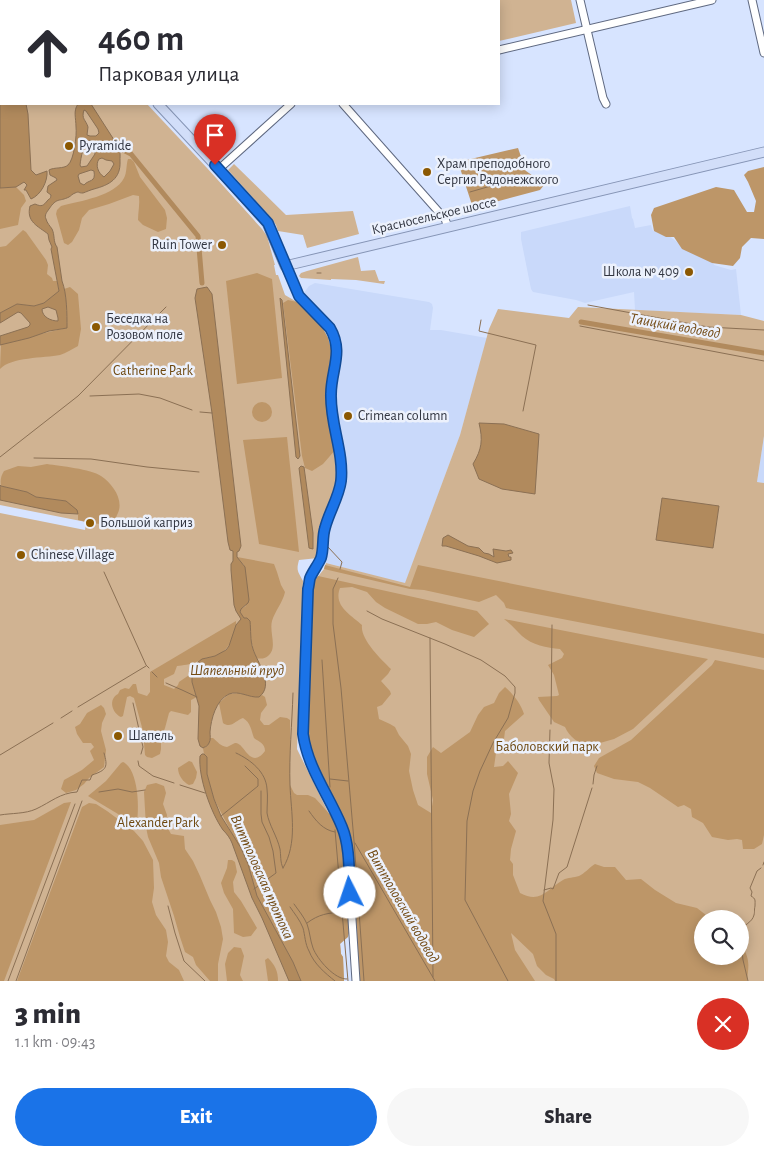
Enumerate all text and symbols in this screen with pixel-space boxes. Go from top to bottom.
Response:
icon: ahead [15,20,80,85]
text: 460 m [98,22,184,57]
text: Парковая улица [98,63,240,85]
pin [194,114,236,165]
icon: arrive [201,121,229,149]
place label: Pyramide [79,139,131,153]
marker: Pyramide [63,140,75,152]
place label: Храм преподобного Сергия Радонежского [437,157,559,187]
marker: Храм преподобного Сергия Радонежского [421,166,433,178]
street label: Красносельское шоссе [370,195,498,237]
place label: Ruin Tower [152,238,212,252]
marker: Ruin Tower [216,239,228,251]
place label: Школа № 409 [603,265,679,279]
marker: Школа № 409 [683,266,695,278]
water label: Таицкий водовод [629,311,721,341]
place label: Беседка на Розовом поле [106,312,183,342]
marker: Беседка на Розовом поле [90,321,102,333]
park label: Catherine Park [113,364,194,378]
place label: Crimean column [358,409,447,423]
marker: Crimean column [342,410,354,422]
place label: Большой каприз [100,516,193,530]
marker: Большой каприз [84,517,96,529]
place label: Chinese Village [31,548,115,562]
marker: Chinese Village [15,549,27,561]
water label: Шапельный пруд [190,663,284,678]
place label: Шапель [128,729,173,743]
marker: Шапель [112,730,124,742]
park label: Баболовский парк [495,740,599,754]
water label: Виттоловская протока [228,813,296,941]
park label: Alexander Park [117,816,200,830]
water label: Виттоловский водовод [364,847,442,965]
position arrow [323,866,375,918]
map controls [694,910,749,965]
button: search [694,910,749,965]
button: close [697,998,749,1050]
text: 3 min [15,999,81,1029]
text: 1.1 km · 09:43 [15,1034,95,1050]
button: Exit [15,1088,377,1146]
button: Share [387,1088,749,1146]

